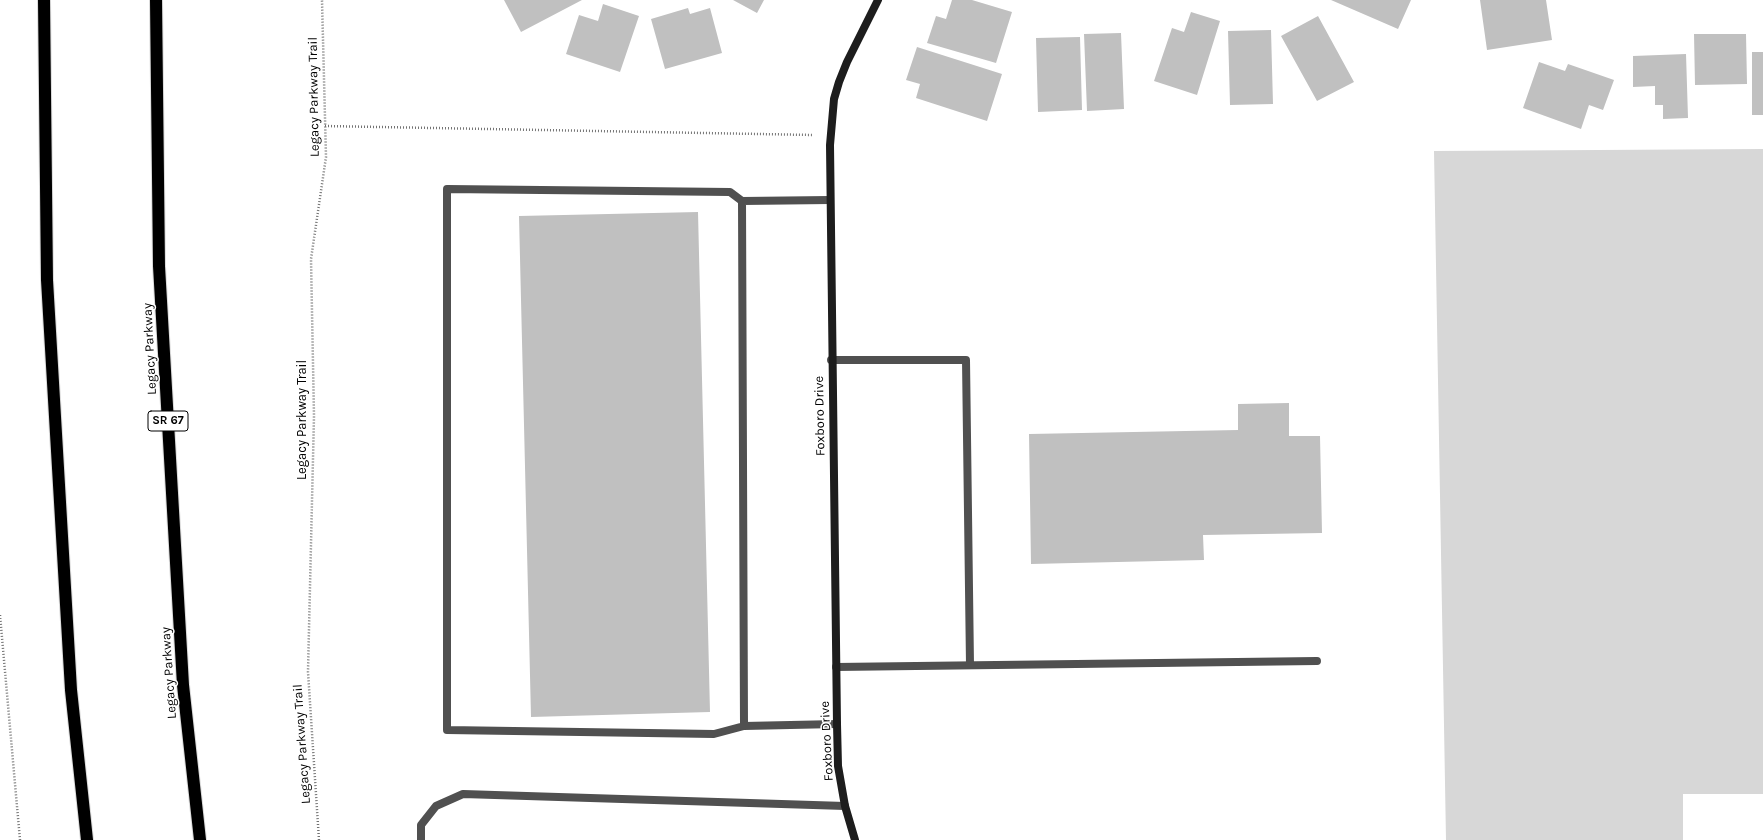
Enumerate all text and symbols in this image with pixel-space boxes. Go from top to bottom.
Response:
street label: Legacy Parkway Trail [305,37,323,157]
street label: Legacy Parkway [140,303,160,395]
street label: Legacy Parkway Trail [294,360,310,480]
street label: Foxboro Drive [812,376,828,456]
road number: SR 67 [148,411,188,431]
street label: Legacy Parkway [158,627,180,719]
street label: Legacy Parkway Trail [290,684,314,804]
street label: Foxboro Drive [817,701,837,781]

